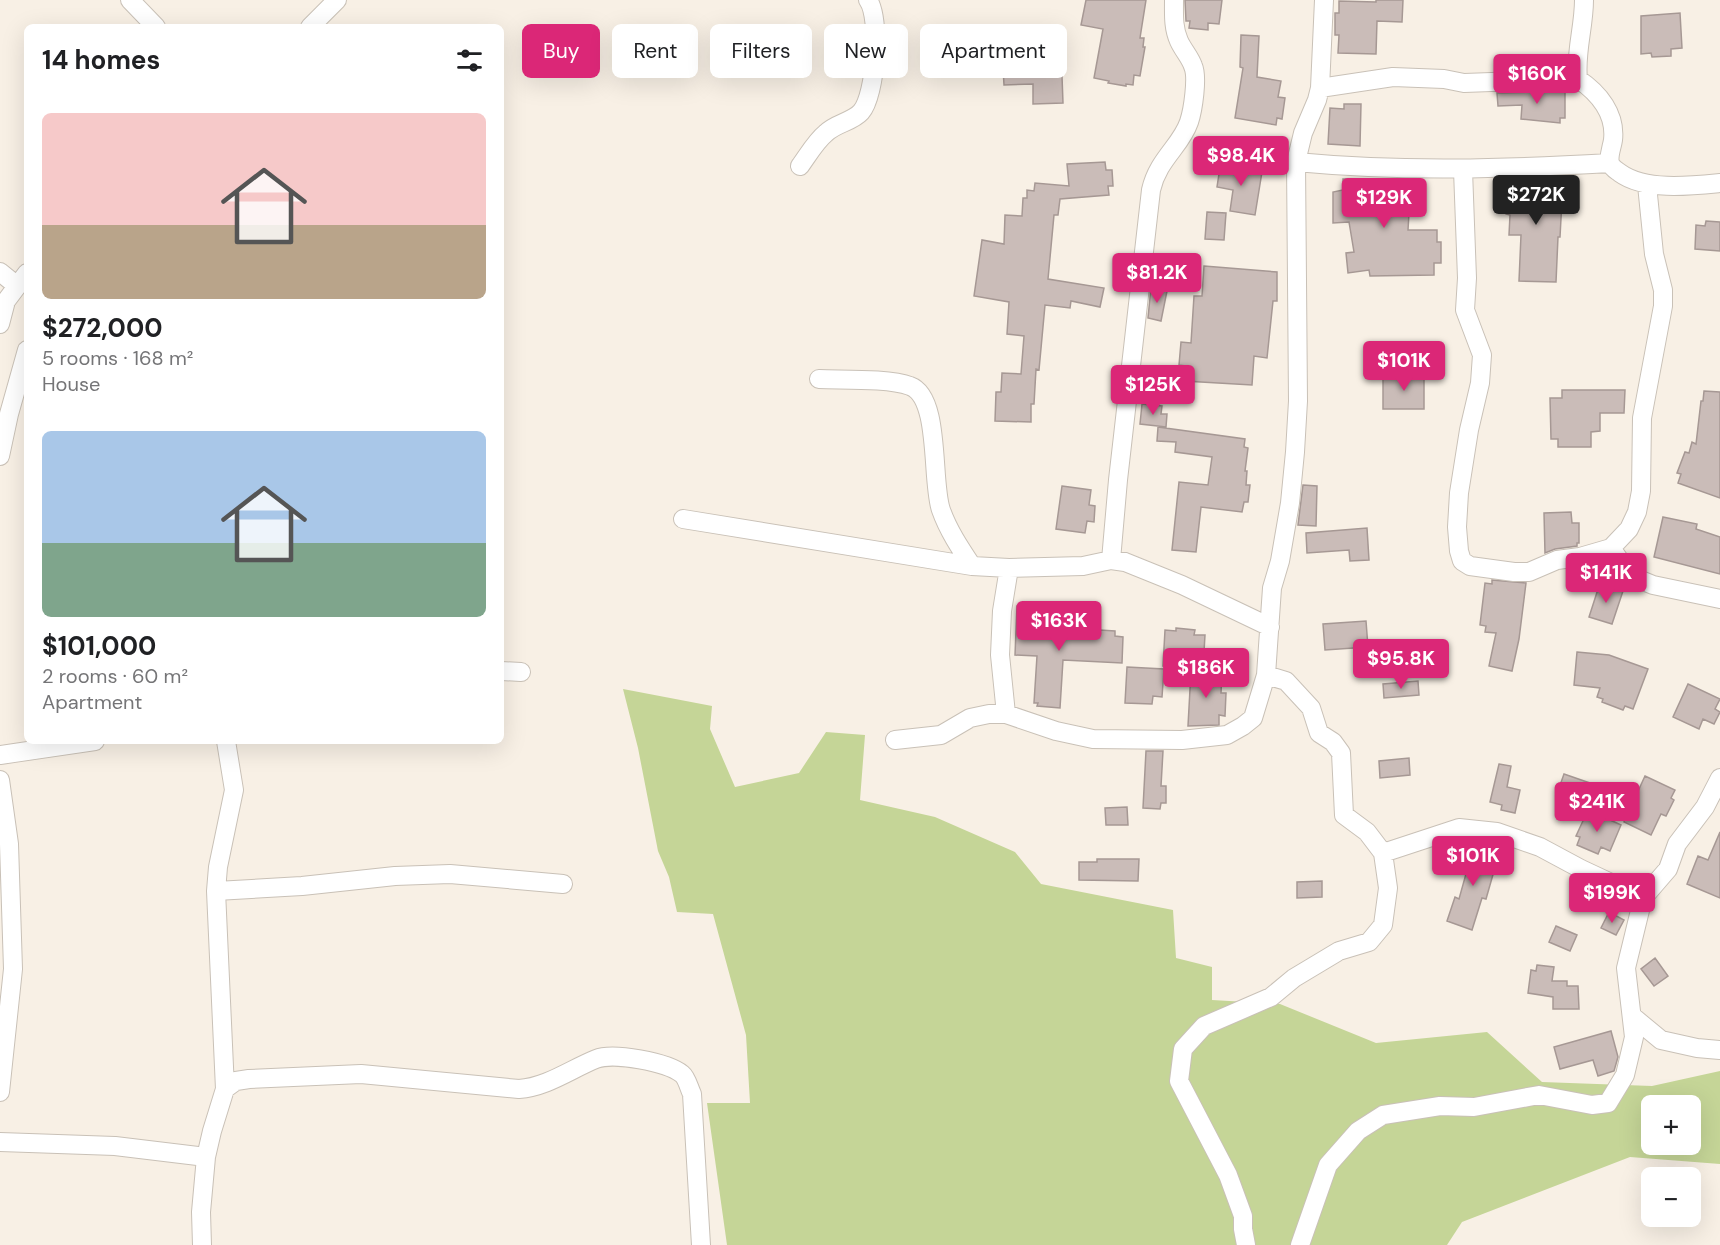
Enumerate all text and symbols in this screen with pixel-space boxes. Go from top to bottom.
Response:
chip: Buy [522,24,600,78]
chip: Rent [612,24,698,78]
chip: Filters [710,24,812,78]
chip: New [824,24,908,78]
chip: Apartment [920,24,1067,78]
text: 14 homes [42,43,160,77]
icon: filters [453,44,486,77]
pin: $160K [1495,54,1579,105]
text: $160K [1507,60,1567,86]
pin: $98.4K [1192,136,1290,187]
text: $98.4K [1207,142,1275,168]
icon: home [210,152,318,260]
pin: $272K [1494,175,1578,226]
pin: $129K [1342,178,1426,229]
text: $272K [1507,181,1565,207]
text: $129K [1356,184,1412,210]
pin: $81.2K [1108,253,1206,304]
text: $81.2K [1126,259,1188,285]
text: $272,000 [42,311,163,345]
pin: $101K [1362,341,1446,392]
text: 5 rooms · 168 m² [42,345,193,371]
text: $101K [1377,347,1431,373]
pin: $125K [1111,365,1195,416]
text: House [42,371,100,397]
text: $125K [1125,371,1181,397]
icon: home [210,470,318,578]
pin: $141K [1564,553,1648,604]
text: $141K [1580,559,1632,585]
pin: $163K [1017,601,1101,652]
text: $163K [1030,607,1088,633]
text: $101,000 [42,629,156,663]
pin: $95.8K [1352,639,1450,690]
text: $95.8K [1367,645,1435,671]
pin: $186K [1164,648,1248,699]
text: $186K [1177,654,1235,680]
text: 2 rooms · 60 m² [42,663,188,689]
text: Apartment [42,689,142,715]
pin: $241K [1555,782,1639,833]
text: $241K [1569,788,1625,814]
pin: $101K [1431,836,1515,887]
text: $101K [1446,842,1500,868]
pin: $199K [1570,873,1654,924]
text: $199K [1583,879,1641,905]
map controls [1641,1095,1701,1227]
button: + [1641,1095,1701,1155]
button: − [1641,1167,1701,1227]

